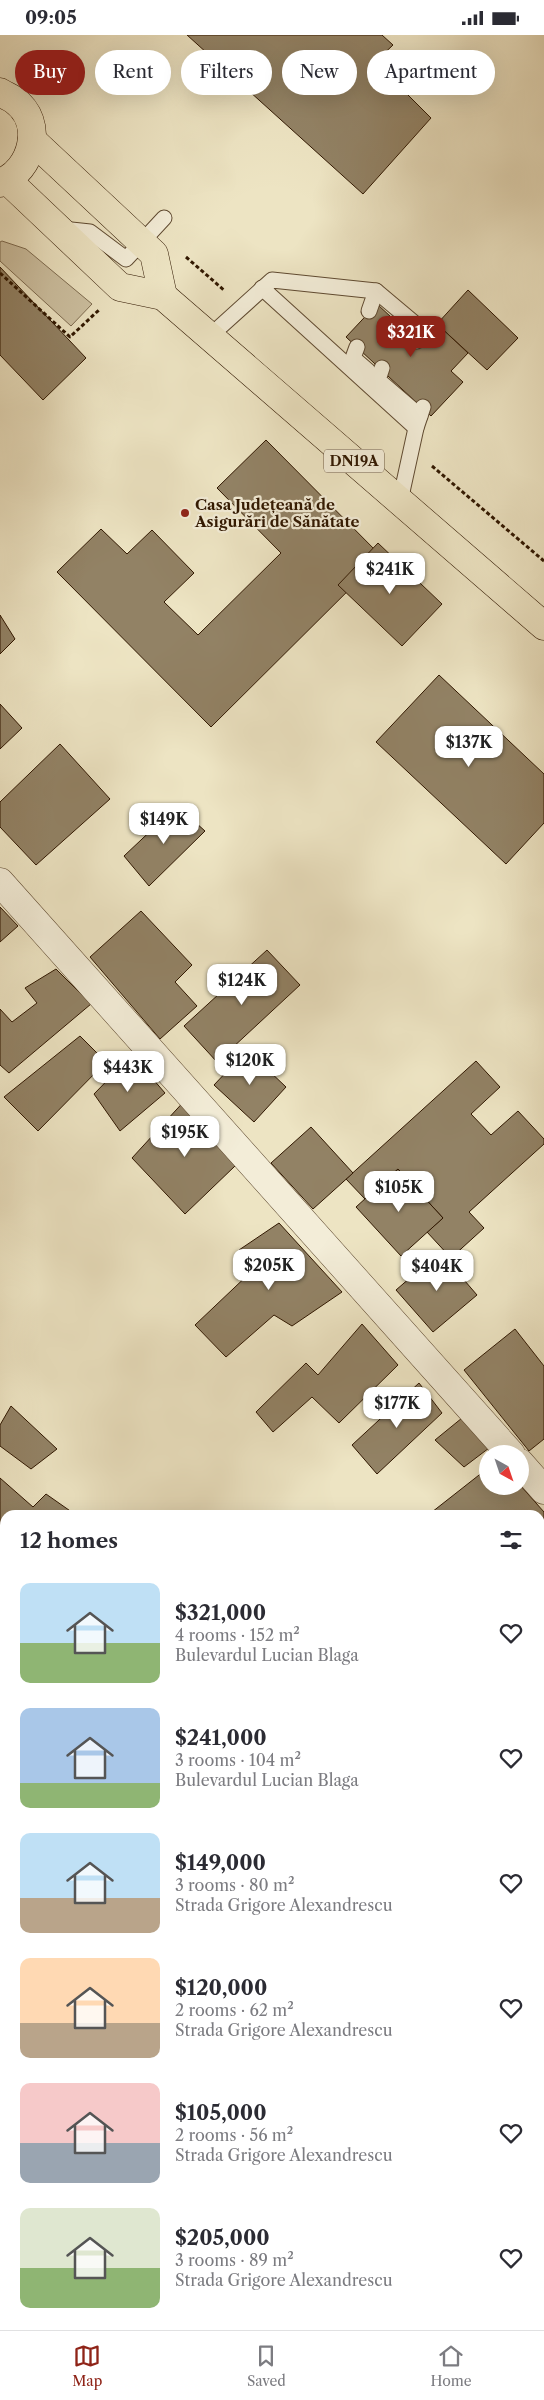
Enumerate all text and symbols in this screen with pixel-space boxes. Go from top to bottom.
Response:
text: 09:05 [25,6,77,29]
chip: Buy [15,50,85,95]
chip: Rent [95,50,171,95]
chip: Filters [181,50,272,95]
chip: New [282,50,357,95]
chip: Apartment [367,50,495,95]
pin: $321K [376,315,446,358]
text: $321K [387,322,435,342]
road number: DN19A [324,449,384,473]
place label: Casa Județeană de Asigurări de Sănătate [194,495,359,531]
marker: Casa Județeană de Asigurări de Sănătate [179,507,191,519]
pin: $241K [355,553,425,595]
text: $241K [366,559,414,579]
pin: $137K [434,725,504,768]
text: $137K [446,732,492,752]
pin: $149K [129,803,199,845]
text: $149K [140,809,188,829]
pin: $124K [207,963,277,1006]
text: $124K [218,970,266,990]
pin: $120K [215,1043,285,1086]
text: $120K [226,1050,274,1070]
pin: $443K [93,1051,163,1093]
text: $443K [103,1057,153,1077]
pin: $195K [150,1115,220,1158]
text: $195K [161,1122,209,1142]
pin: $105K [364,1171,434,1213]
text: $105K [375,1177,423,1197]
pin: $205K [234,1249,304,1291]
pin: $404K [402,1249,472,1292]
text: $205K [244,1255,294,1275]
text: $404K [412,1256,462,1276]
pin: $177K [362,1387,432,1429]
text: $177K [374,1393,420,1413]
north arrow [479,1445,529,1495]
map controls [479,1445,529,1495]
icon: filters [497,1526,525,1554]
text: 12 homes [20,1528,118,1553]
text: $321,000 [175,1600,266,1625]
icon: home [60,1603,120,1663]
icon: heart [497,1619,525,1647]
text: 4 rooms · 152 m² [175,1625,300,1645]
text: Bulevardul Lucian Blaga [175,1645,359,1665]
text: $241,000 [175,1725,267,1750]
icon: home [60,1728,120,1788]
icon: heart [497,1744,525,1772]
text: 3 rooms · 104 m² [175,1750,301,1770]
text: Bulevardul Lucian Blaga [175,1770,359,1790]
text: $149,000 [175,1850,266,1875]
icon: home [60,1853,120,1913]
icon: heart [497,1869,525,1897]
text: 3 rooms · 80 m² [175,1875,294,1895]
text: Strada Grigore Alexandrescu [175,1895,393,1915]
text: $120,000 [175,1975,267,2000]
icon: home [60,1978,120,2038]
icon: heart [497,1994,525,2022]
text: 2 rooms · 62 m² [175,2000,294,2020]
text: Strada Grigore Alexandrescu [175,2020,393,2040]
text: $105,000 [175,2100,267,2125]
icon: home [60,2103,120,2163]
icon: heart [497,2119,525,2147]
text: 2 rooms · 56 m² [175,2125,293,2145]
text: Strada Grigore Alexandrescu [175,2145,393,2165]
text: $205,000 [175,2225,270,2250]
icon: home [60,2228,120,2288]
icon: heart [497,2244,525,2272]
text: 3 rooms · 89 m² [175,2250,294,2270]
text: Strada Grigore Alexandrescu [175,2270,393,2290]
tab: Map [72,2342,102,2390]
tab: Saved [247,2342,286,2390]
tab: Home [431,2342,472,2390]

